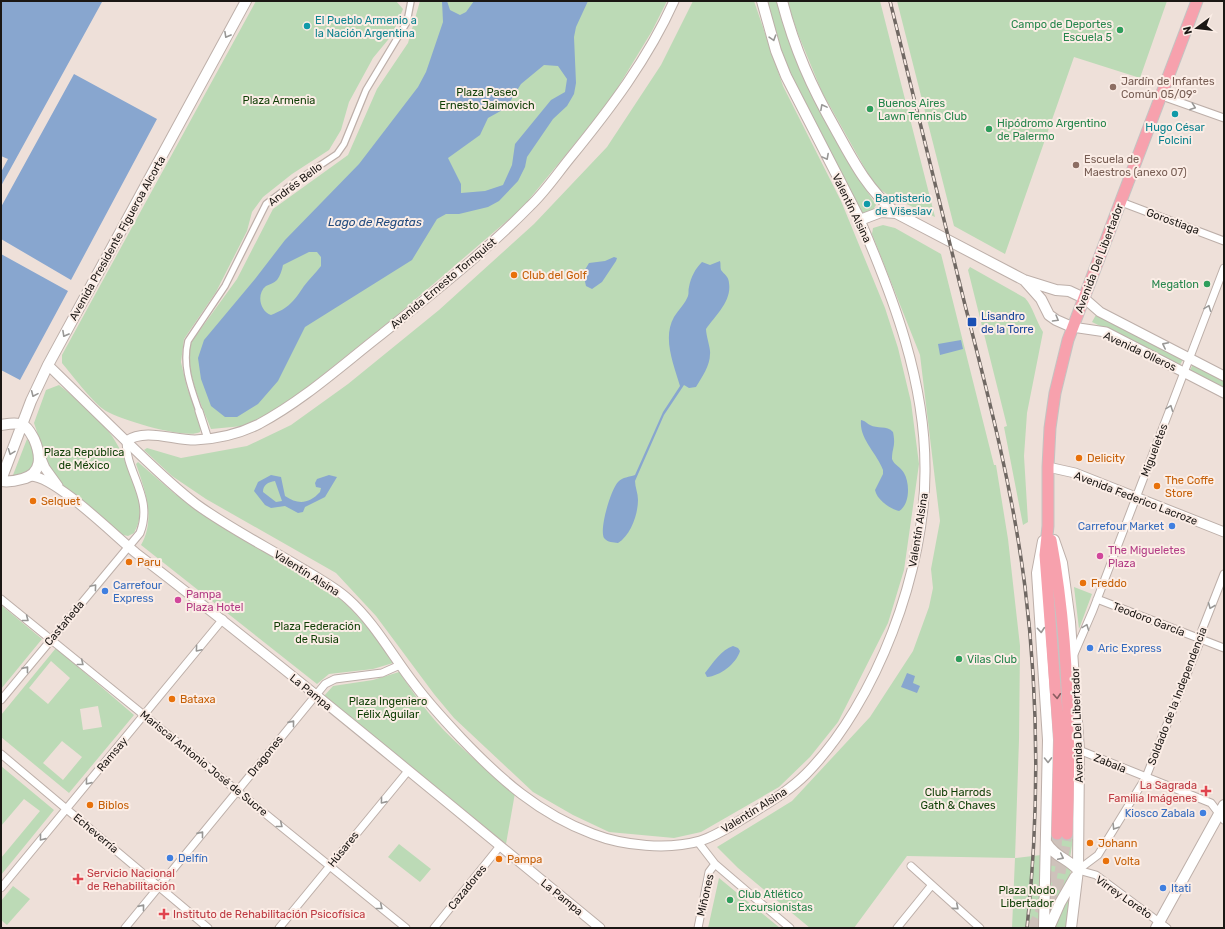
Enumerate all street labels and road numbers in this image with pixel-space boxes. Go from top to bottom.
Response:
street label: Avenida Presidente Figueroa Alcorta [67,154,168,323]
street label: Andrés Bello [266,160,325,209]
street label: Valentín Alsina [829,172,874,245]
street label: Avenida Del Libertador [1073,201,1127,315]
street label: Gorostiaga [1145,206,1201,237]
street label: Avenida Ernesto Tornquist [388,235,499,332]
street label: Avenida Olleros [1101,329,1179,374]
street label: Migueletes [1138,422,1171,478]
street label: Avenida Federico Lacroze [1072,469,1199,528]
street label: Valentín Alsina [906,492,931,568]
street label: Valentín Alsina [271,548,342,599]
street label: Castañeda [42,598,87,648]
street label: Teodoro García [1111,600,1187,639]
street label: Soldado de la Independencia [1145,625,1210,767]
street label: Avenida Del Libertador [1069,666,1086,783]
street label: La Pampa [287,671,334,713]
street label: Mariscal Antonio José de Sucre [137,708,270,819]
street label: Dragones [245,733,286,779]
street label: Ramsay [94,735,130,774]
street label: Zabala [1092,751,1128,776]
street label: Valentín Alsina [719,785,790,836]
street label: Echeverría [71,811,121,856]
street label: Húsares [325,829,362,870]
street label: Cazadores [445,862,490,912]
street label: Miñones [694,872,717,917]
street label: Virrey Loreto [1093,873,1154,922]
street label: La Pampa [538,876,585,918]

